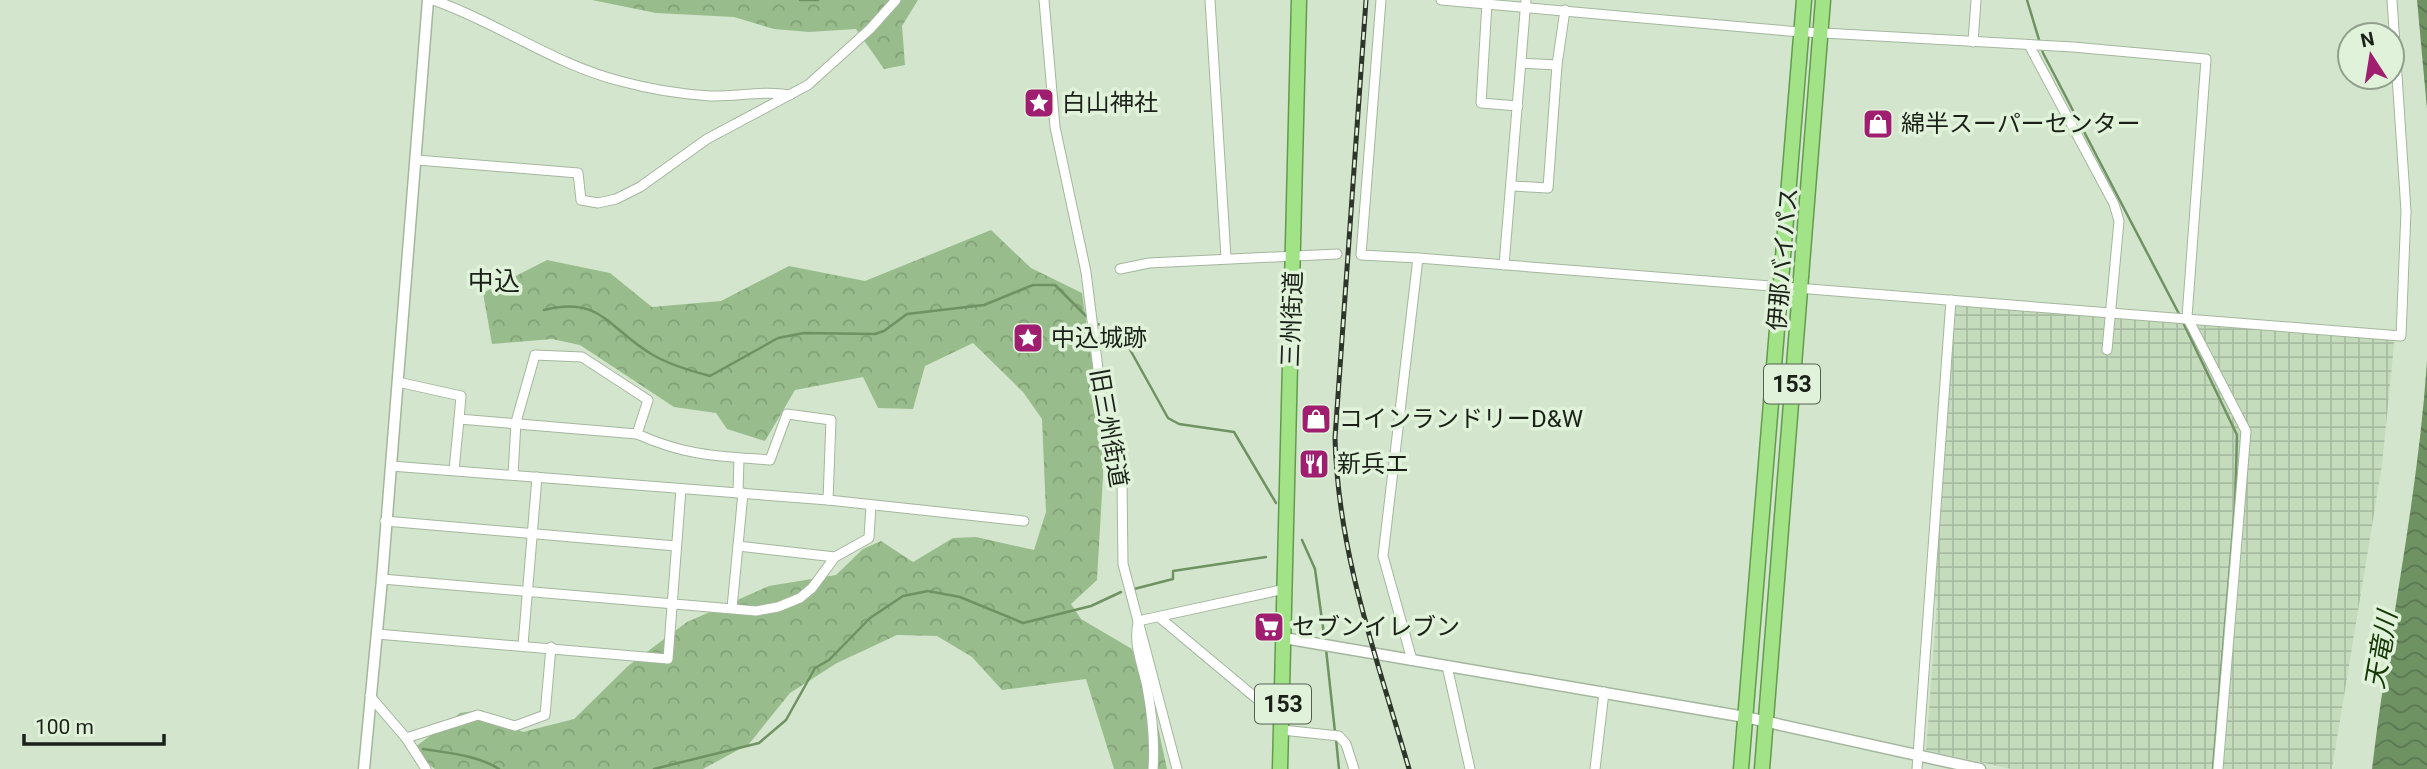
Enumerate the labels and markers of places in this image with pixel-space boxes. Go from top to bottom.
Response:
place icon: 白山神社 [1022,86,1056,120]
place label: 白山神社 [1062,89,1158,117]
shop icon: 綿半スーパーセンター [1861,107,1895,141]
place label: 綿半スーパーセンター [1901,110,2141,138]
place icon: 中込城跡 [1011,321,1045,355]
place label: 中込城跡 [1051,324,1147,352]
shop icon: コインランドリーD&W [1299,402,1333,436]
place label: コインランドリーD&W [1339,405,1583,433]
restaurant icon: 新兵エ [1297,447,1331,481]
place label: 新兵エ [1337,450,1409,478]
supermarket icon: セブンイレブン [1252,610,1286,644]
place label: セブンイレブン [1292,613,1460,641]

